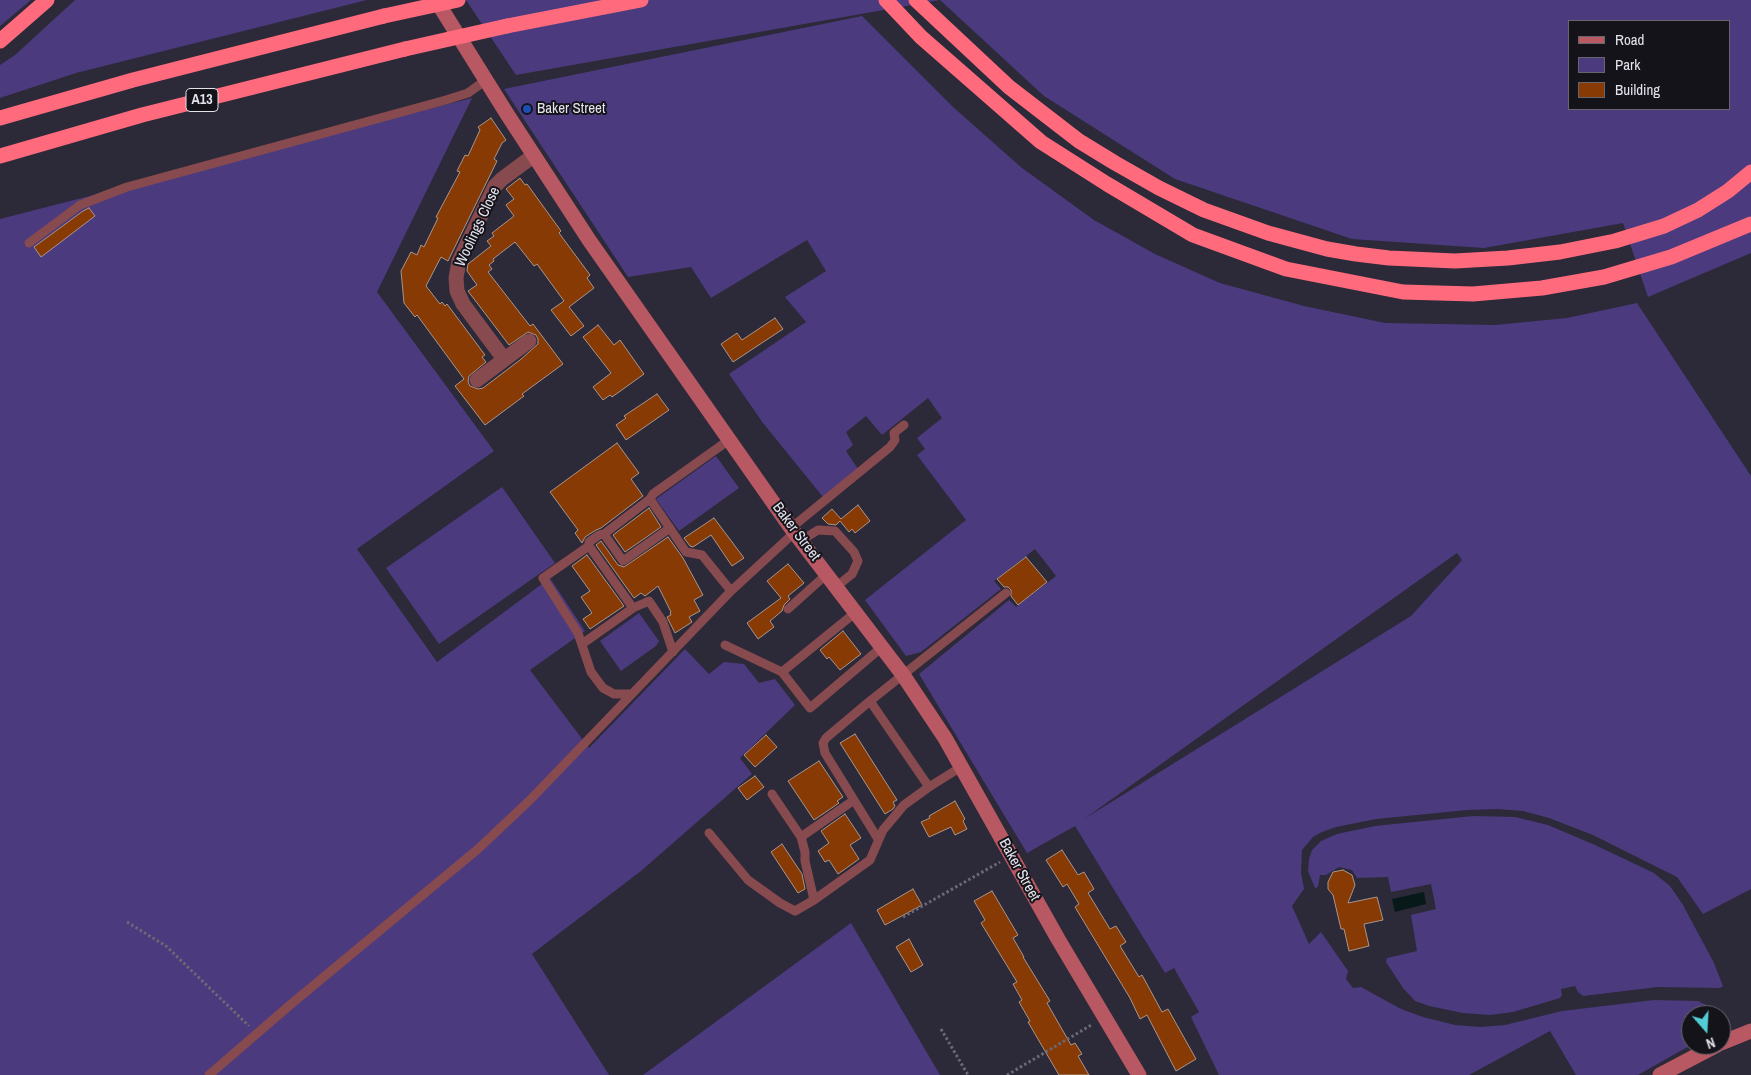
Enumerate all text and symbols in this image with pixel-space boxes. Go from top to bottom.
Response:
legend [1568,20,1731,110]
text: Road [1615,29,1644,50]
text: Park [1615,54,1640,75]
text: Building [1615,79,1660,100]
road number: A13 [186,88,218,112]
place label: Baker Street [537,100,605,118]
marker: Baker Street [521,103,533,115]
street label: Woolings Close [452,184,504,270]
street label: Baker Street [768,499,824,565]
street label: Baker Street [995,836,1043,904]
north arrow [1681,1005,1731,1055]
text: N [1704,1033,1717,1053]

